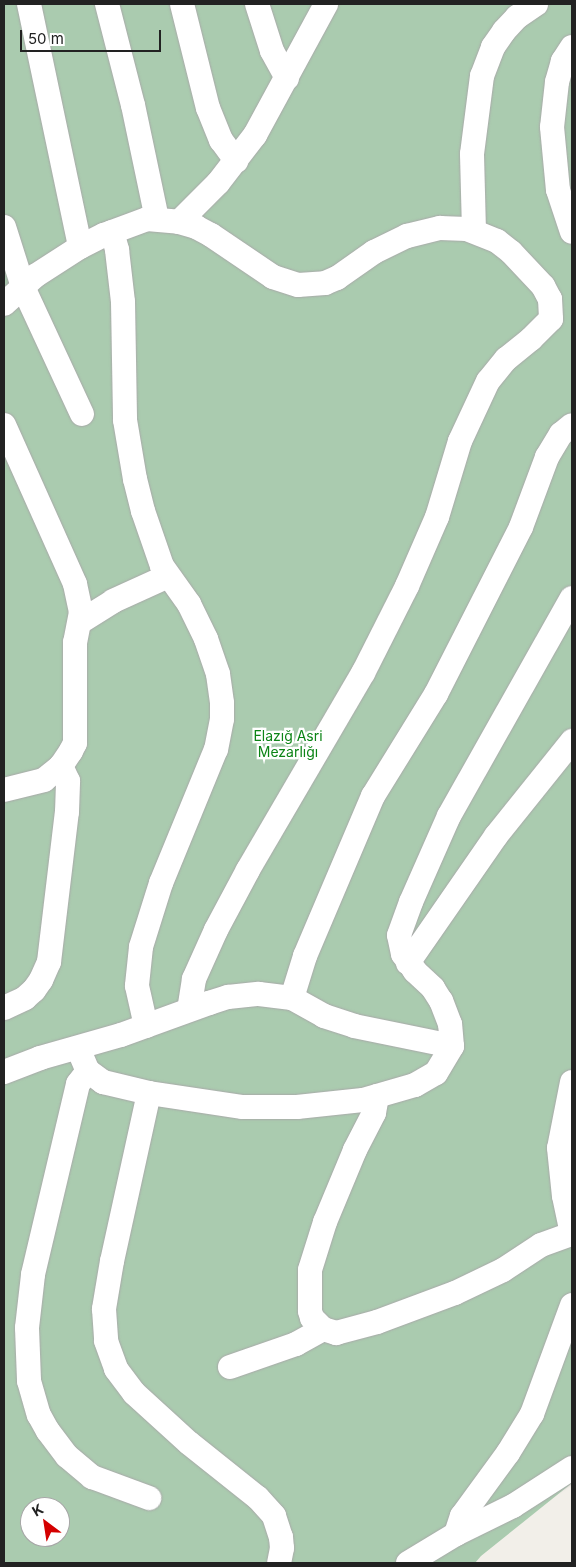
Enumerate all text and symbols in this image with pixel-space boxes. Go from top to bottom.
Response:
scale bar [22,20,164,52]
text: 50 m [28,29,64,48]
park label: Elazığ Asri Mezarlığı [253,728,323,760]
north arrow [20,1497,70,1547]
text: K [29,1500,46,1519]

